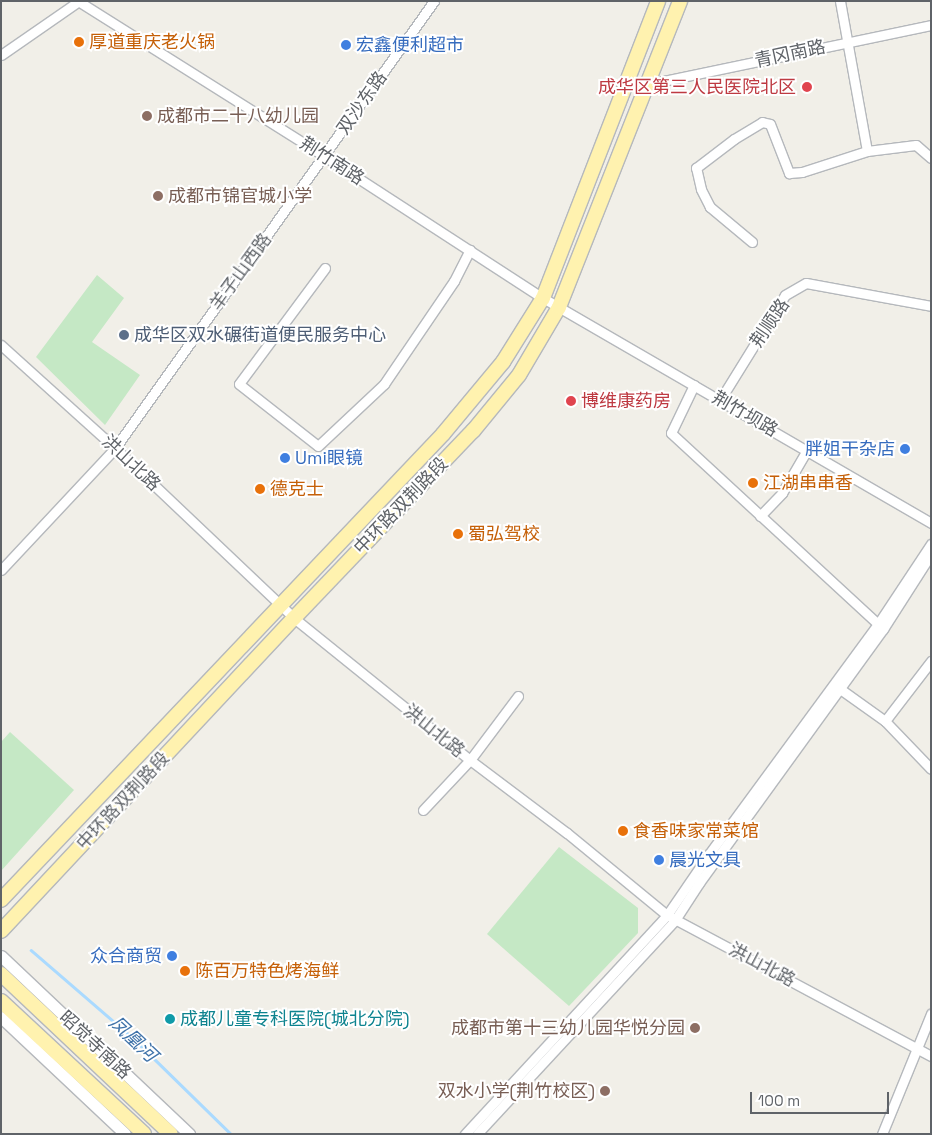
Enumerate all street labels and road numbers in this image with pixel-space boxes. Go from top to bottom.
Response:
street label: 青冈南路 [753,36,827,72]
street label: 双沙东路 [333,67,391,139]
street label: 荆竹南路 [296,132,368,190]
street label: 羊子山西路 [206,229,276,315]
street label: 荆顺路 [746,295,794,351]
street label: 荆竹坝路 [708,387,782,441]
street label: 洪山北路 [97,431,165,495]
street label: 中环路双荆路段 [349,453,453,559]
street label: 洪山北路 [399,700,469,762]
street label: 中环路双荆路段 [72,748,174,854]
street label: 洪山北路 [725,939,799,991]
street label: 昭觉寺南路 [55,1006,135,1084]

